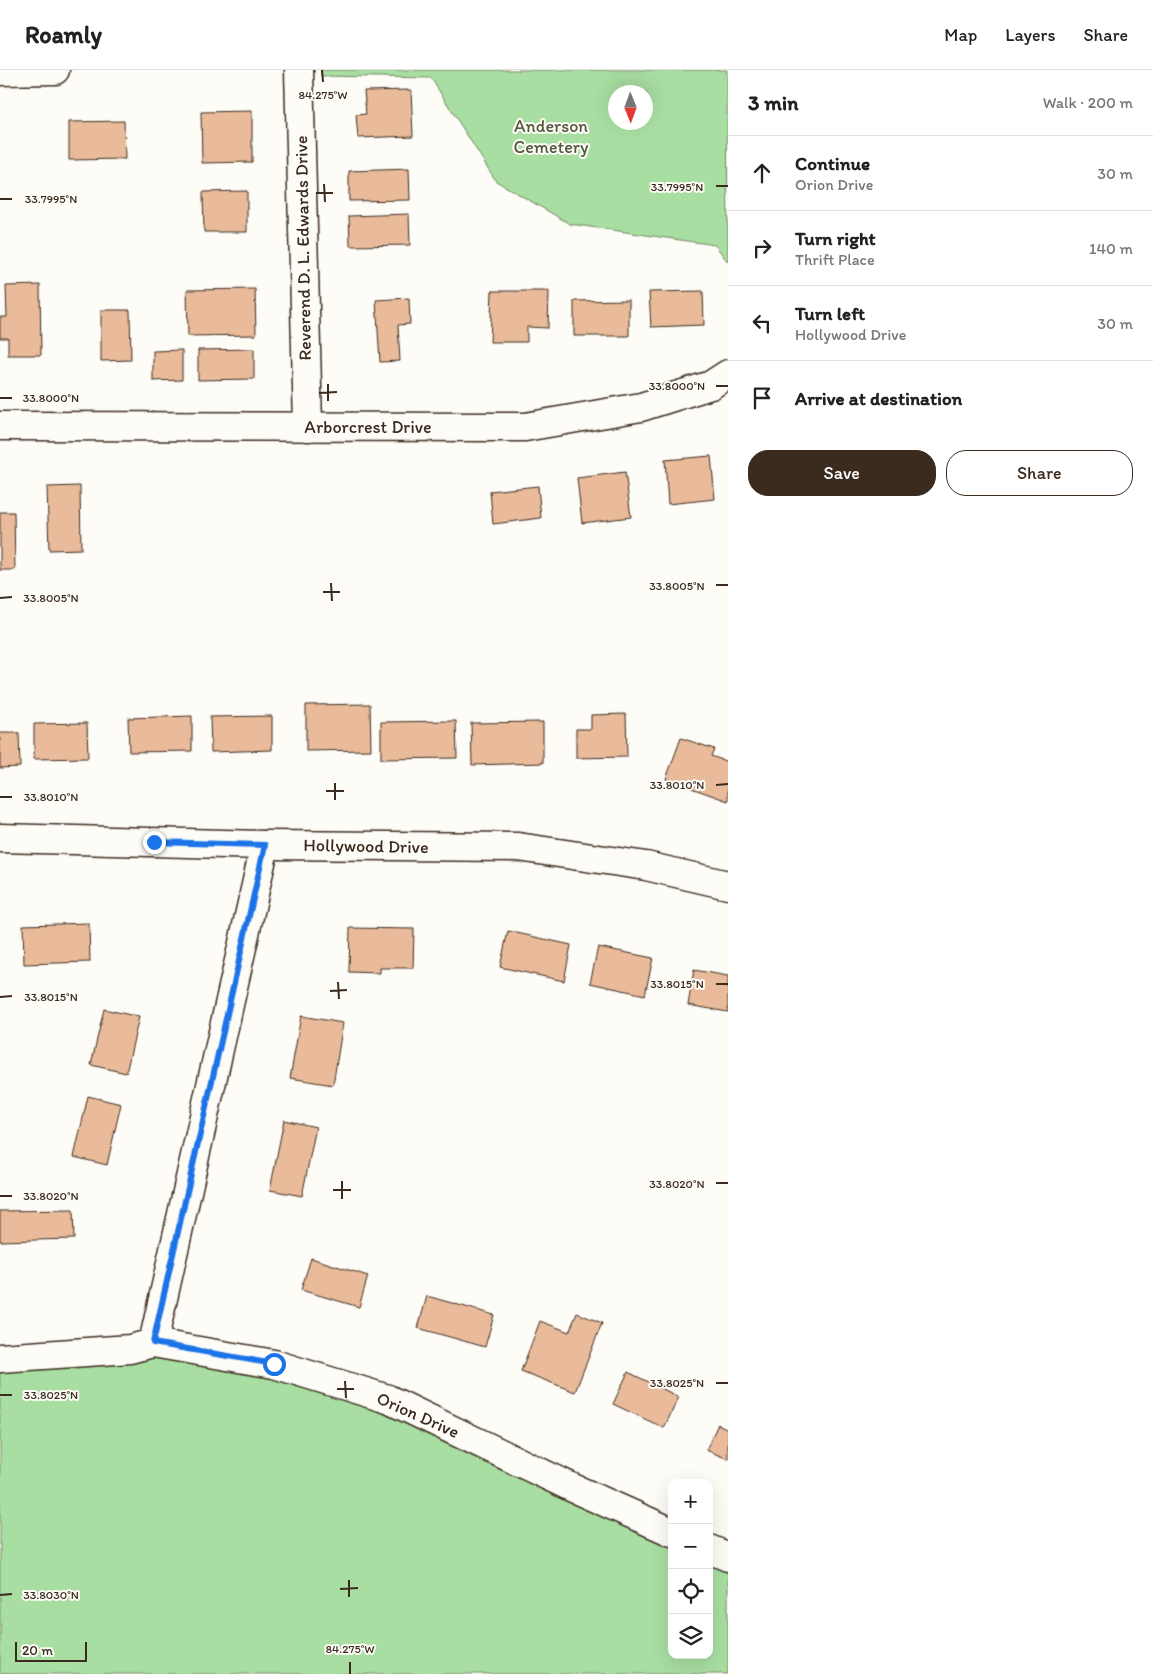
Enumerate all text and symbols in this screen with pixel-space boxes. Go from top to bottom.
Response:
text: Roamly [25,20,102,49]
text: Map [944,24,977,46]
text: Layers [1005,24,1055,46]
text: Share [1083,24,1128,46]
north arrow [608,85,653,130]
text: 84.275°W [298,88,348,102]
text: 3 min [748,90,798,115]
text: Walk · 200 m [1043,93,1133,112]
park label: Anderson Cemetery [514,115,589,158]
street label: Reverend D. L. Edwards Drive [290,135,316,361]
text: Continue [795,152,870,175]
icon: ahead [748,159,776,187]
text: 30 m [1097,164,1133,183]
text: Orion Drive [795,175,873,194]
text: 33.7995°N [651,180,703,194]
text: 33.7995°N [25,192,77,206]
text: Turn right [795,227,876,250]
icon: right [748,234,776,262]
text: 140 m [1089,239,1133,258]
text: Thrift Place [795,250,875,269]
text: Turn left [795,302,865,325]
icon: left [748,309,776,337]
text: 30 m [1097,314,1133,333]
text: Hollywood Drive [795,325,906,344]
text: 33.8000°N [649,379,705,393]
icon: arrive [748,384,776,412]
text: Arrive at destination [795,387,962,410]
text: 33.8000°N [23,391,79,405]
street label: Arborcrest Drive [304,416,432,438]
button: Save [748,450,936,496]
button: Share [946,450,1133,496]
text: 33.8005°N [649,579,705,593]
text: 33.8005°N [23,591,79,605]
text: 33.8010°N [650,778,704,792]
text: 33.8010°N [24,790,78,804]
route end [143,831,166,854]
street label: Hollywood Drive [303,834,429,858]
text: 33.8015°N [650,977,704,991]
text: 33.8015°N [24,990,78,1004]
text: 33.8020°N [649,1177,705,1191]
text: 33.8020°N [23,1189,79,1203]
route start [263,1353,286,1376]
text: 33.8025°N [650,1376,704,1390]
street label: Orion Drive [373,1387,463,1443]
text: 33.8025°N [24,1388,78,1402]
map controls [668,1479,713,1659]
button: + [668,1479,713,1524]
button: − [668,1524,713,1569]
button: locate [668,1569,713,1614]
text: 33.8030°N [23,1588,79,1602]
button: layers [668,1614,713,1659]
scale bar [15,1639,88,1662]
text: 20 m [22,1642,53,1659]
text: 84.275°W [325,1642,375,1656]

